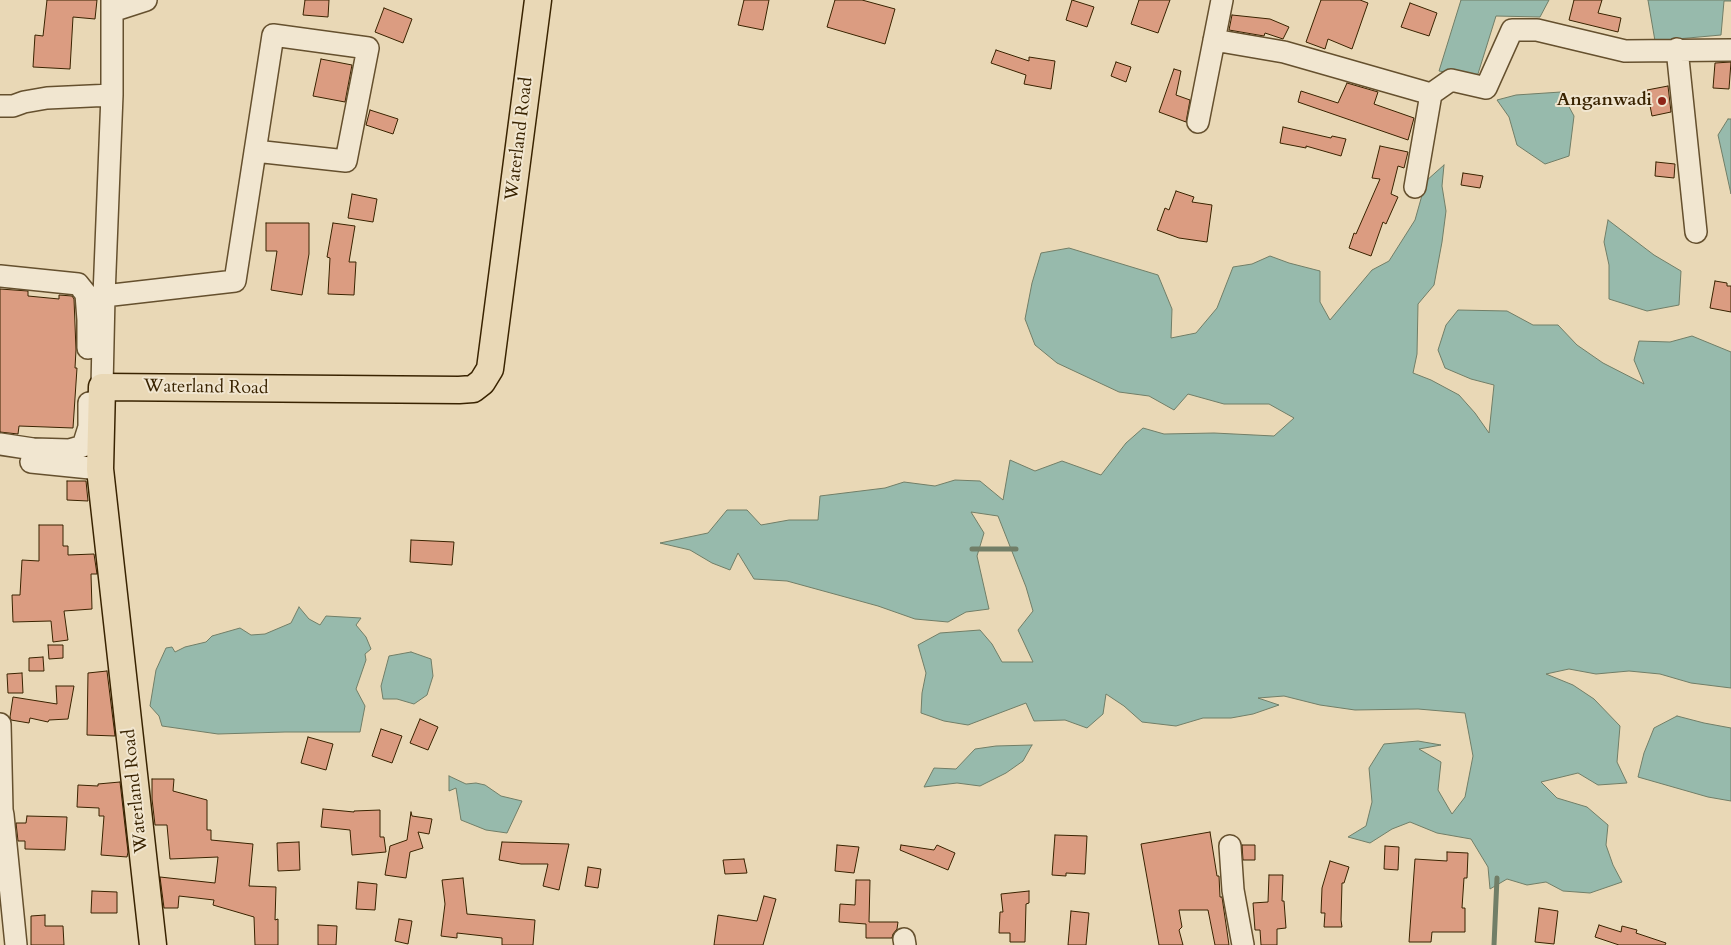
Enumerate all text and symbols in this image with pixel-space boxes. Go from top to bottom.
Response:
street label: Waterland Road [502,76,538,202]
place label: Anganwadi [1557,90,1652,112]
marker: Anganwadi [1656,95,1668,107]
street label: Waterland Road [143,376,269,400]
street label: Waterland Road [119,728,153,854]

